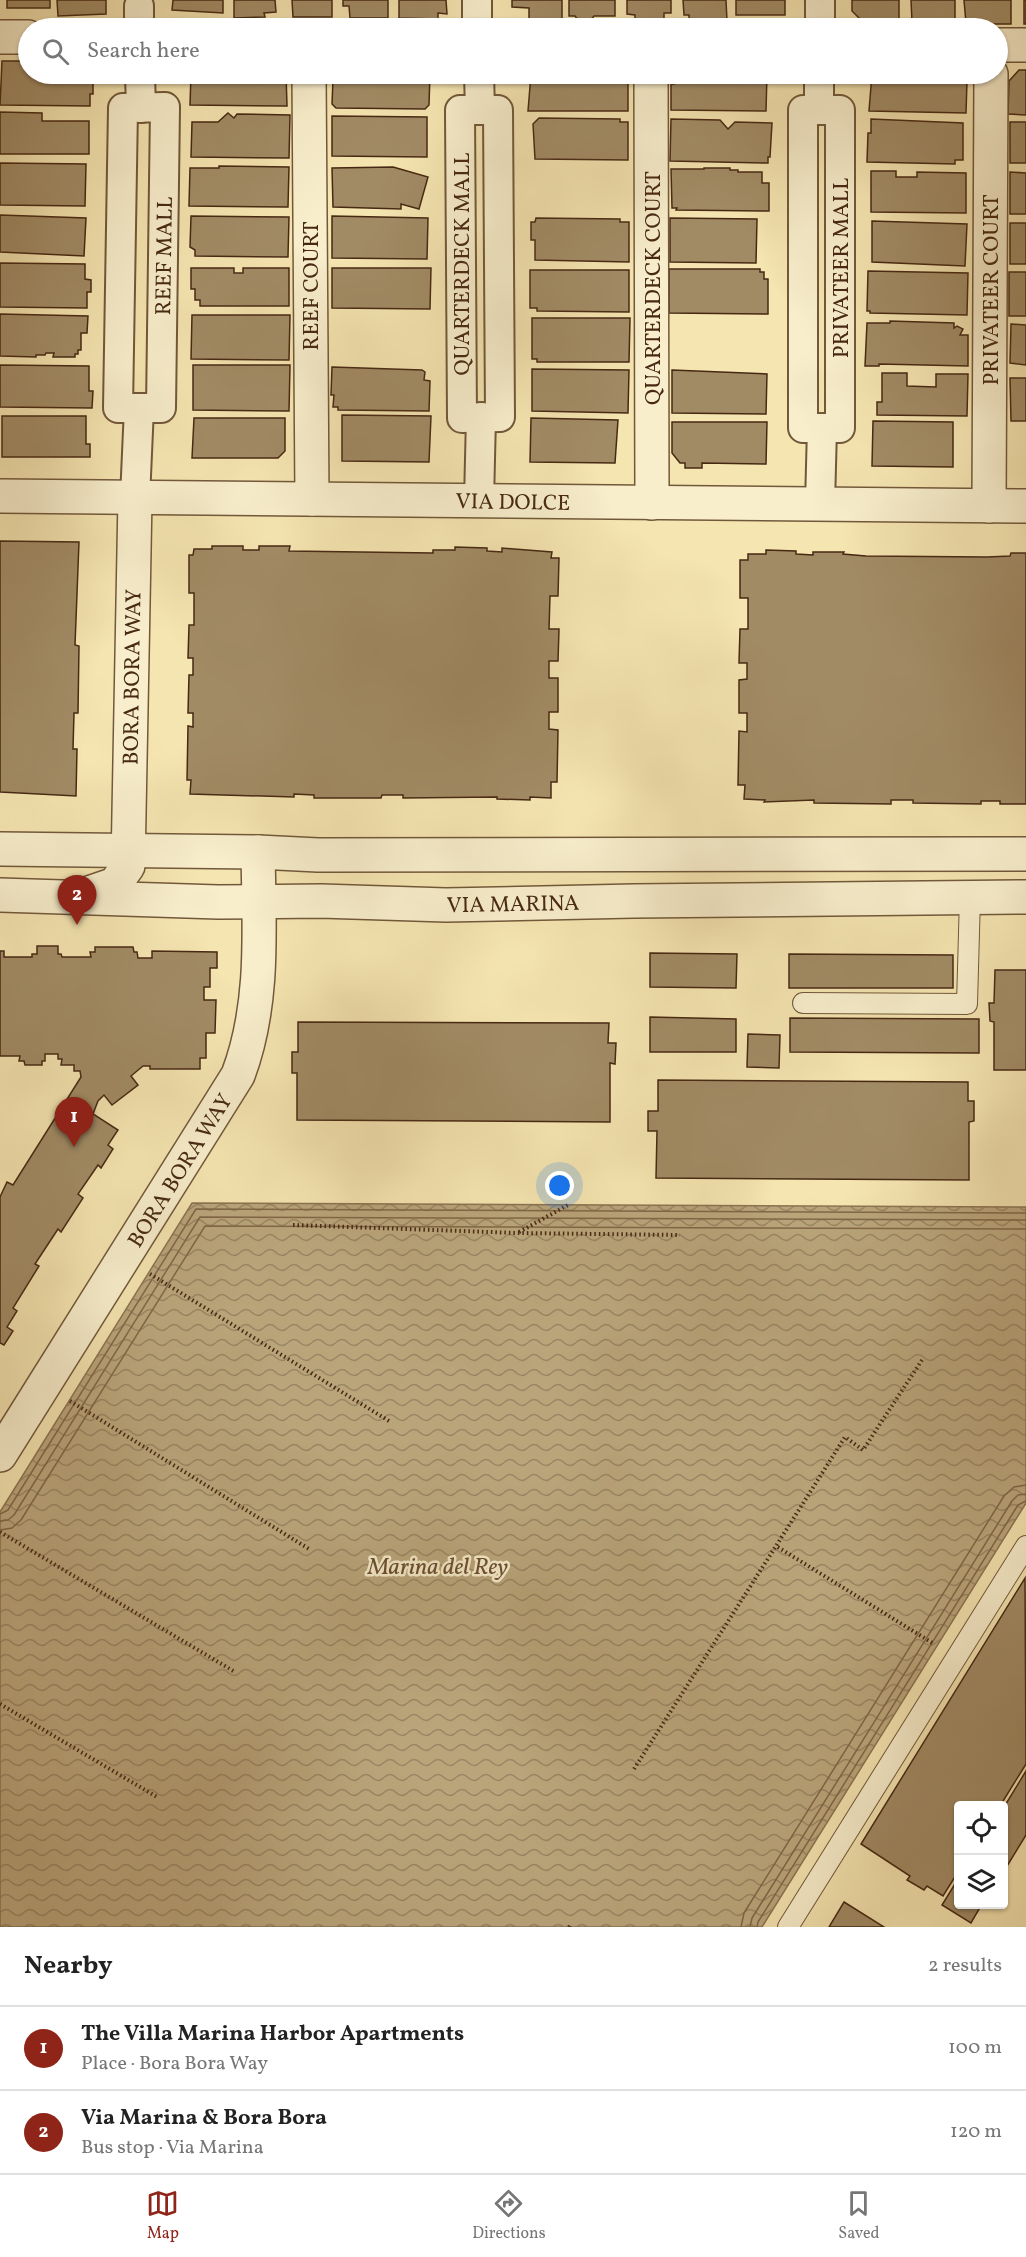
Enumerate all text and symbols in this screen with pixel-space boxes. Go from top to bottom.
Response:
search box [18,18,1008,84]
icon: search [39,35,72,68]
text: Search here [87,36,200,67]
street label: QUARTERDECK MALL [448,152,479,376]
street label: QUARTERDECK COURT [639,171,670,405]
street label: PRIVATEER MALL [827,178,858,358]
street label: PRIVATEER COURT [977,194,1008,386]
street label: REEF MALL [149,196,182,316]
street label: REEF COURT [297,221,328,351]
street label: VIA DOLCE [455,487,571,520]
street label: BORA BORA WAY [116,589,151,765]
pin: 2 [58,876,97,925]
street label: VIA MARINA [446,889,580,922]
street label: BORA BORA WAY [121,1088,241,1254]
pin: 1 [54,1098,94,1147]
your location [545,1171,574,1200]
water label: Marina del Rey [367,1551,508,1585]
map controls [954,1801,1008,1909]
button: locate [954,1801,1008,1855]
button: layers [954,1855,1008,1909]
text: Nearby [24,1948,113,1984]
text: 2 results [928,1952,1002,1980]
text: The Villa Marina Harbor Apartments [81,2019,464,2050]
text: 1 [39,2034,48,2062]
text: 100 m [948,2034,1002,2062]
text: Place · Bora Bora Way [81,2050,268,2078]
text: Via Marina & Bora Bora [81,2103,327,2134]
text: 2 [38,2118,49,2146]
text: 120 m [950,2118,1002,2146]
text: Bus stop · Via Marina [81,2134,264,2162]
tab: Map [146,2187,179,2245]
tab: Directions [472,2187,546,2245]
tab: Saved [838,2187,880,2245]

